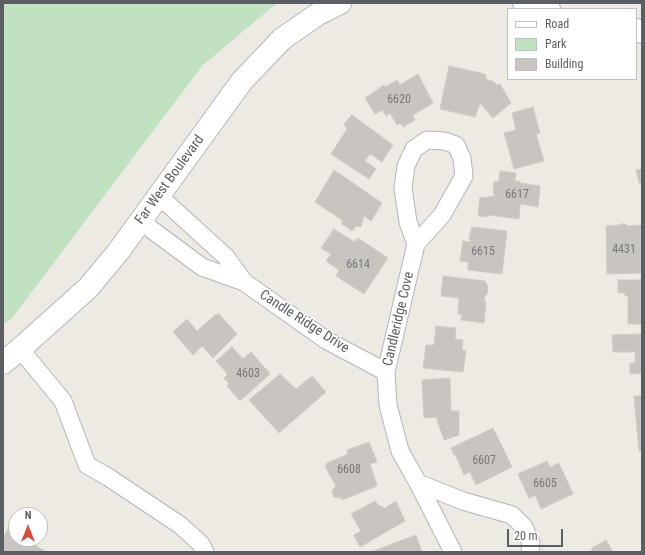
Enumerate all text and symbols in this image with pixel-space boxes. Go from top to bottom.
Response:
legend [507,8,637,80]
text: Road [545,17,569,31]
text: Park [545,37,566,51]
text: Building [545,57,583,71]
house number: 6620 [387,93,411,107]
street label: Far West Boulevard [132,132,208,228]
house number: 6617 [505,188,529,202]
house number: 4431 [612,243,636,257]
house number: 6615 [471,245,495,259]
house number: 6614 [346,258,370,272]
street label: Candleridge Cove [380,270,418,368]
street label: Candle Ridge Drive [256,287,352,357]
house number: 4603 [236,367,260,381]
house number: 6607 [472,454,496,468]
house number: 6608 [337,463,361,477]
house number: 6605 [533,477,557,491]
north arrow [8,507,48,547]
text: N [25,509,31,522]
scale bar [509,521,565,547]
text: 20 m [514,529,538,543]

